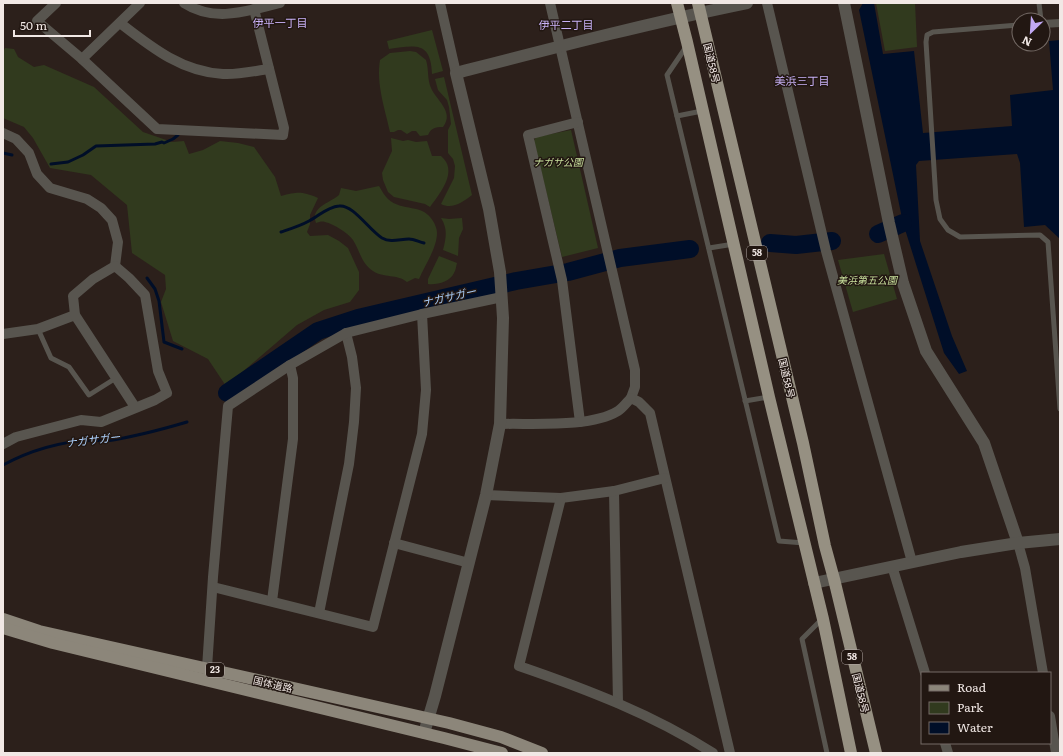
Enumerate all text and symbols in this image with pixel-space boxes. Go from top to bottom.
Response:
scale bar [14,12,90,38]
north arrow [1011,12,1051,52]
district label: 伊平一丁目 [253,14,308,30]
text: 50 m [20,16,47,34]
district label: 伊平二丁目 [539,16,594,32]
text: N [1019,33,1034,51]
street label: 国道58号 [701,41,724,84]
district label: 美浜三丁目 [775,72,830,88]
park label: ナガサ公園 [533,154,585,169]
road number: 58 [747,246,767,260]
park label: 美浜第五公園 [837,272,899,287]
water label: ナガサガー [420,282,478,310]
street label: 国道58号 [776,356,799,399]
water label: ナガサガー [65,428,122,450]
road number: 58 [842,650,862,664]
road number: 23 [206,663,224,677]
street label: 国道58号 [849,671,874,714]
street label: 国体道路 [252,672,294,695]
legend [921,672,1051,744]
text: Road [957,678,987,696]
text: Park [957,698,984,716]
text: Water [957,718,993,736]

